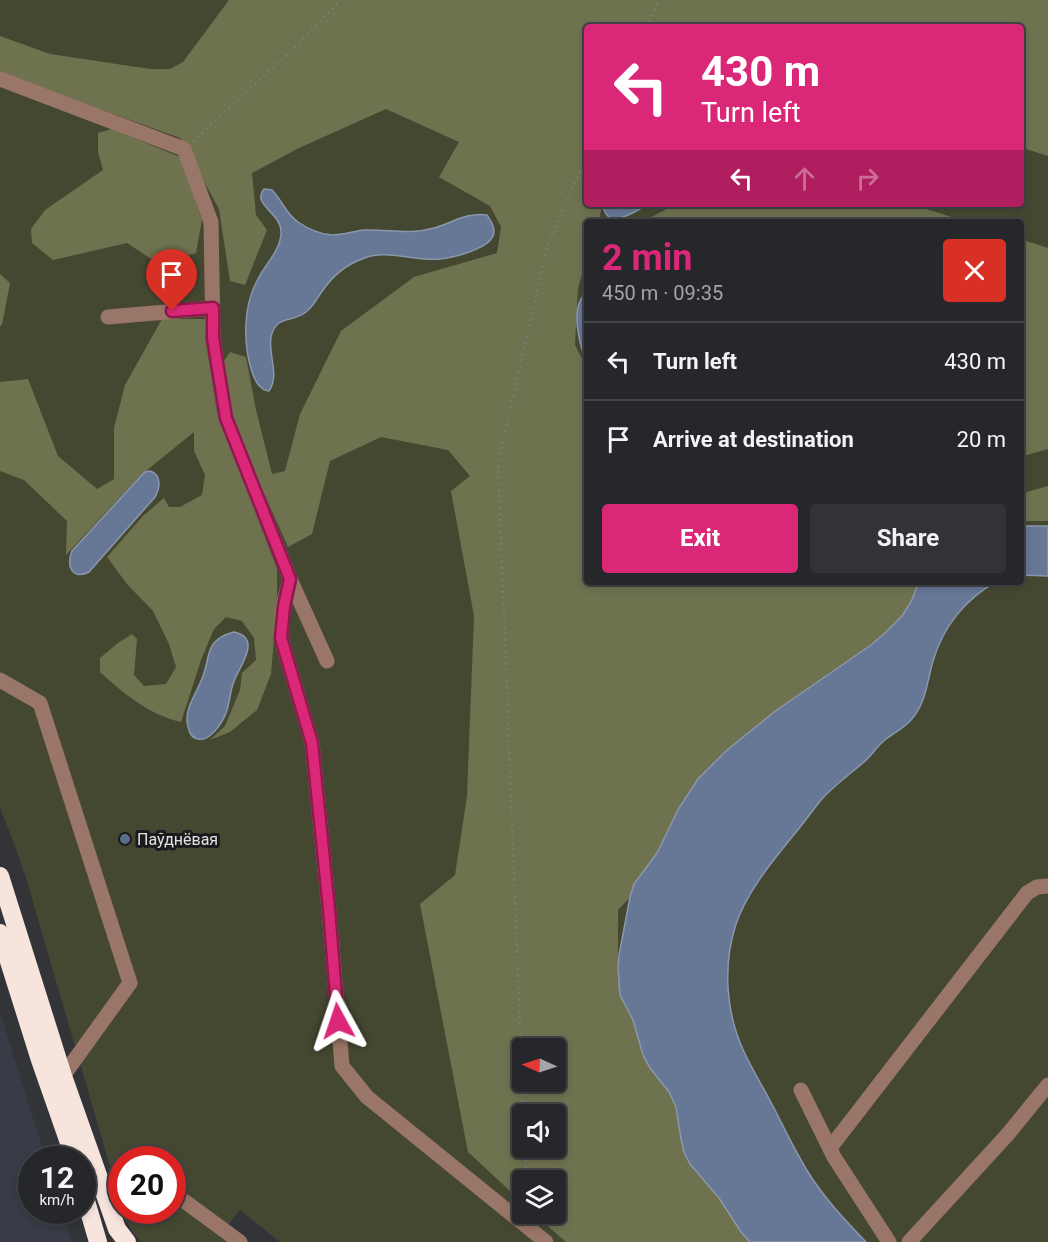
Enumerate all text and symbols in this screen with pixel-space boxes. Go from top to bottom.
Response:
text: 430 m [701,47,820,96]
icon: left [602,48,680,126]
text: Turn left [701,97,801,129]
icon: left [725,162,758,195]
icon: ahead [788,162,821,195]
icon: right [851,162,884,195]
text: 2 min [602,237,693,279]
button: close [943,239,1006,302]
pin [146,249,197,311]
icon: arrive [155,258,188,291]
text: 450 m · 09:35 [602,281,723,305]
icon: left [602,345,635,378]
text: Turn left [653,349,737,374]
text: 430 m [944,349,1006,374]
icon: arrive [602,423,635,456]
text: Arrive at destination [653,427,854,452]
text: 20 m [957,427,1006,452]
button: Exit [602,504,798,573]
button: Share [810,504,1006,573]
place label: Паўднёвая [137,830,218,849]
marker: Паўднёвая [118,832,132,846]
position arrow [306,989,370,1053]
north arrow [512,1038,566,1092]
map controls [512,1038,566,1224]
button: sound [512,1104,566,1158]
speed limit sign: 20 [108,1146,186,1224]
text: 12 [40,1160,74,1195]
button: layers [512,1170,566,1224]
text: km/h [39,1191,75,1209]

